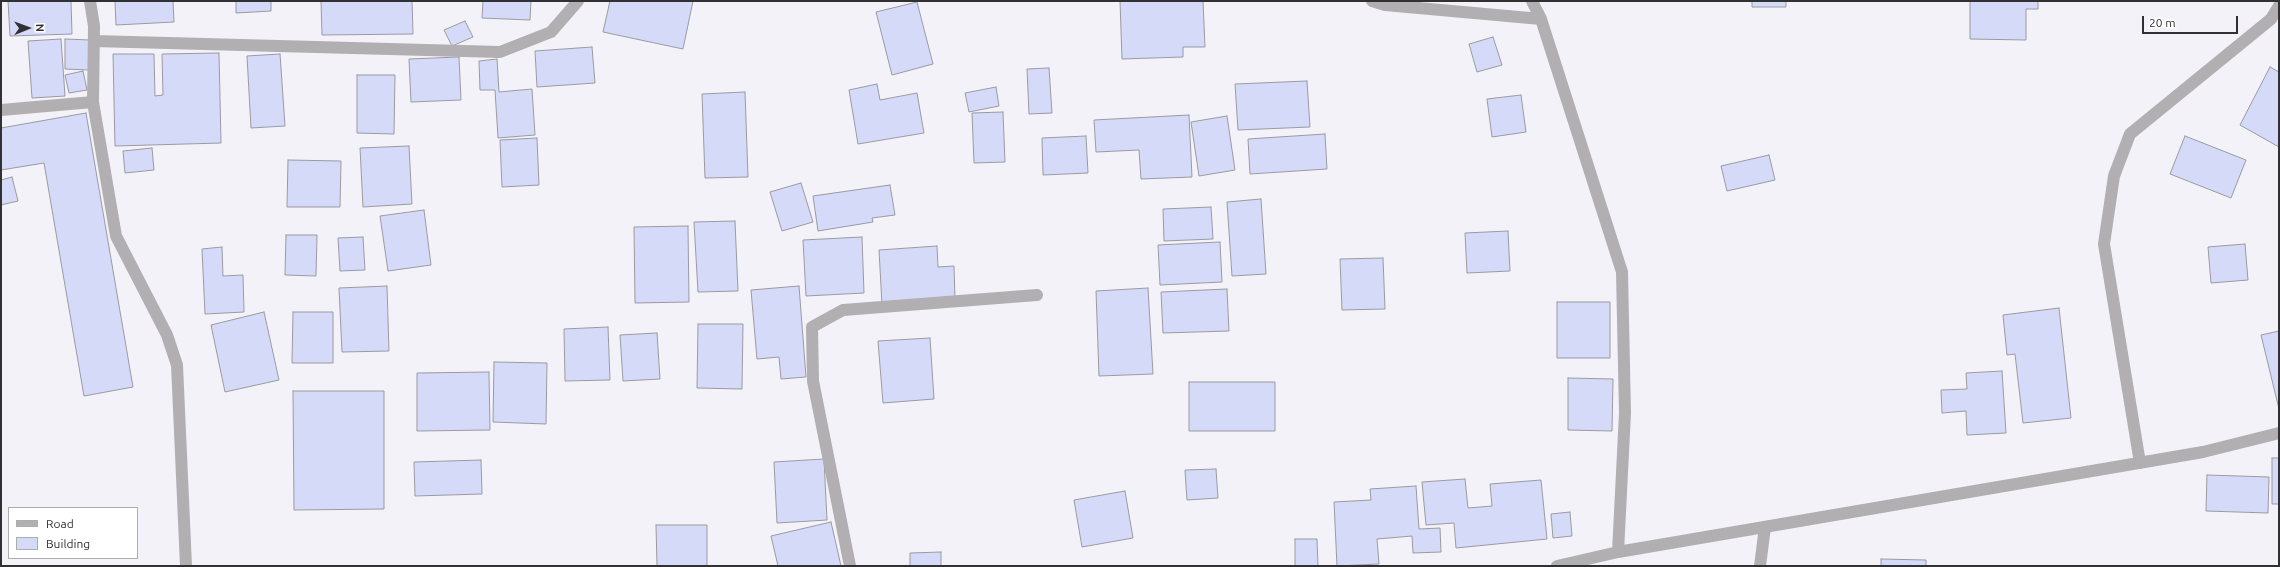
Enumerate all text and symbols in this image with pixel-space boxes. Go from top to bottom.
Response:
north arrow [8,8,48,48]
scale bar [2144,8,2240,34]
text: 20 m [2149,16,2176,29]
text: N [34,24,46,32]
legend [8,507,138,559]
text: Road [46,517,74,530]
text: Building [46,537,90,550]

